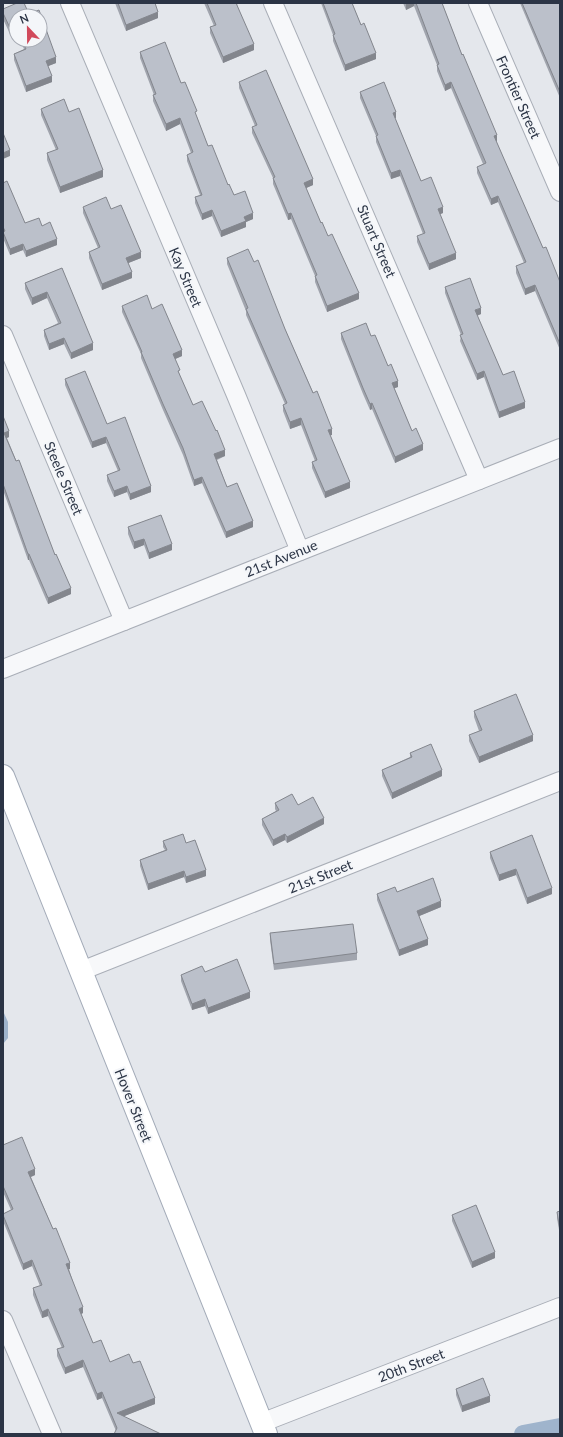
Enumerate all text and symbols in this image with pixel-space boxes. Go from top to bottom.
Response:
north arrow [8,8,48,48]
text: N [18,11,30,26]
street label: Frontier Street [493,53,545,141]
street label: Stuart Street [354,202,400,280]
street label: Kay Street [166,245,206,309]
street label: Steele Street [41,439,87,517]
street label: 21st Avenue [242,536,320,580]
street label: 21st Street [285,855,355,897]
street label: Hover Street [112,1066,156,1144]
street label: 20th Street [375,1345,447,1385]

